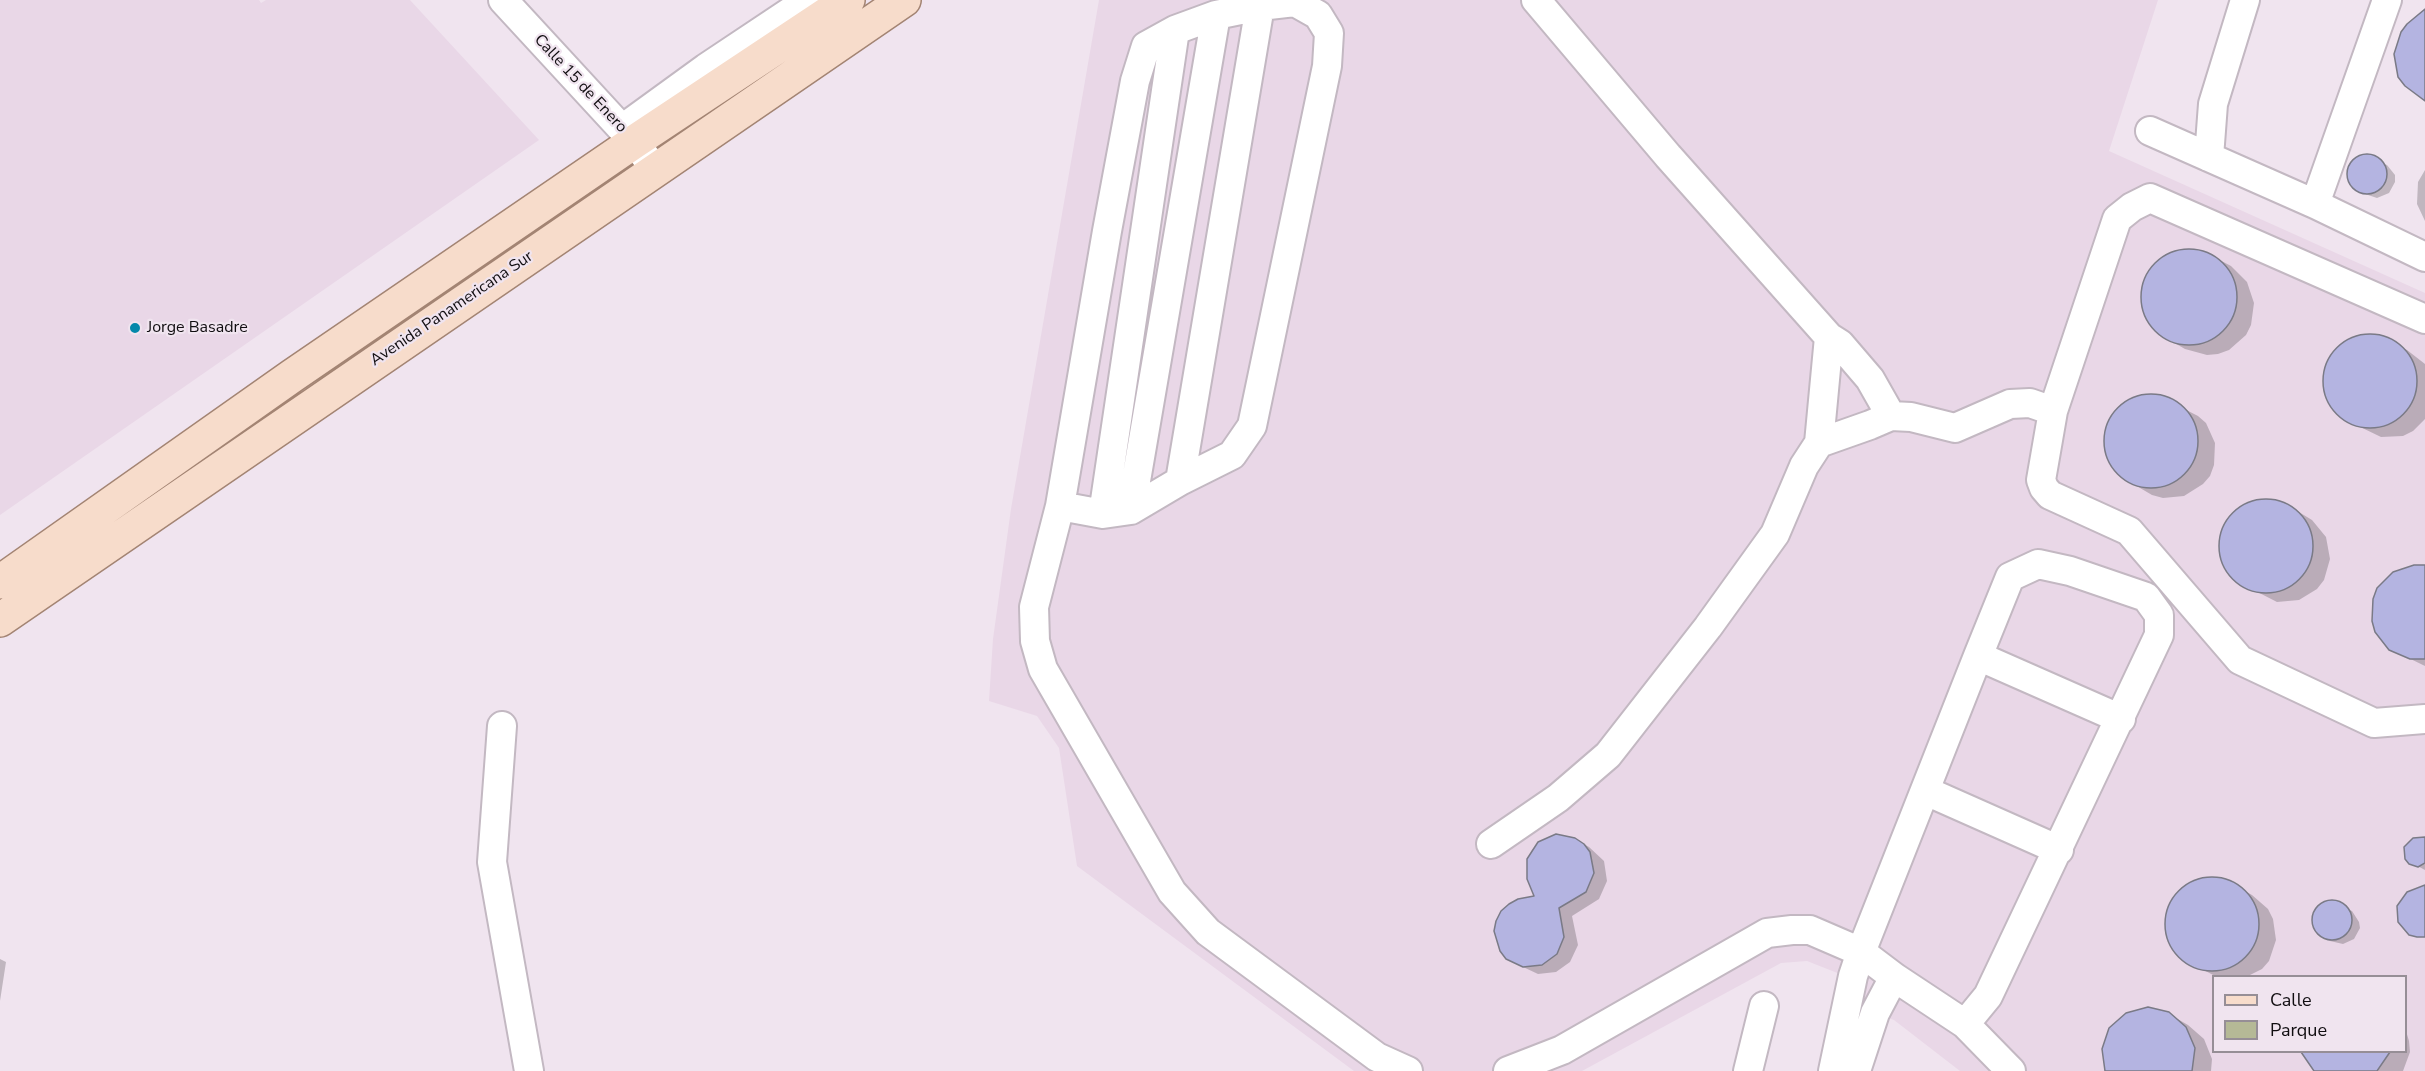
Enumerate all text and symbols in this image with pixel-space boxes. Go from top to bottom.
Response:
street label: Calle 15 de Enero [529,31,631,137]
street label: Avenida Panamericana Sur [367,247,537,371]
place label: Jorge Basadre [147,318,248,338]
marker: Jorge Basadre [128,321,142,335]
legend [2212,975,2407,1053]
text: Calle [2270,988,2312,1012]
text: Parque [2270,1018,2327,1042]

